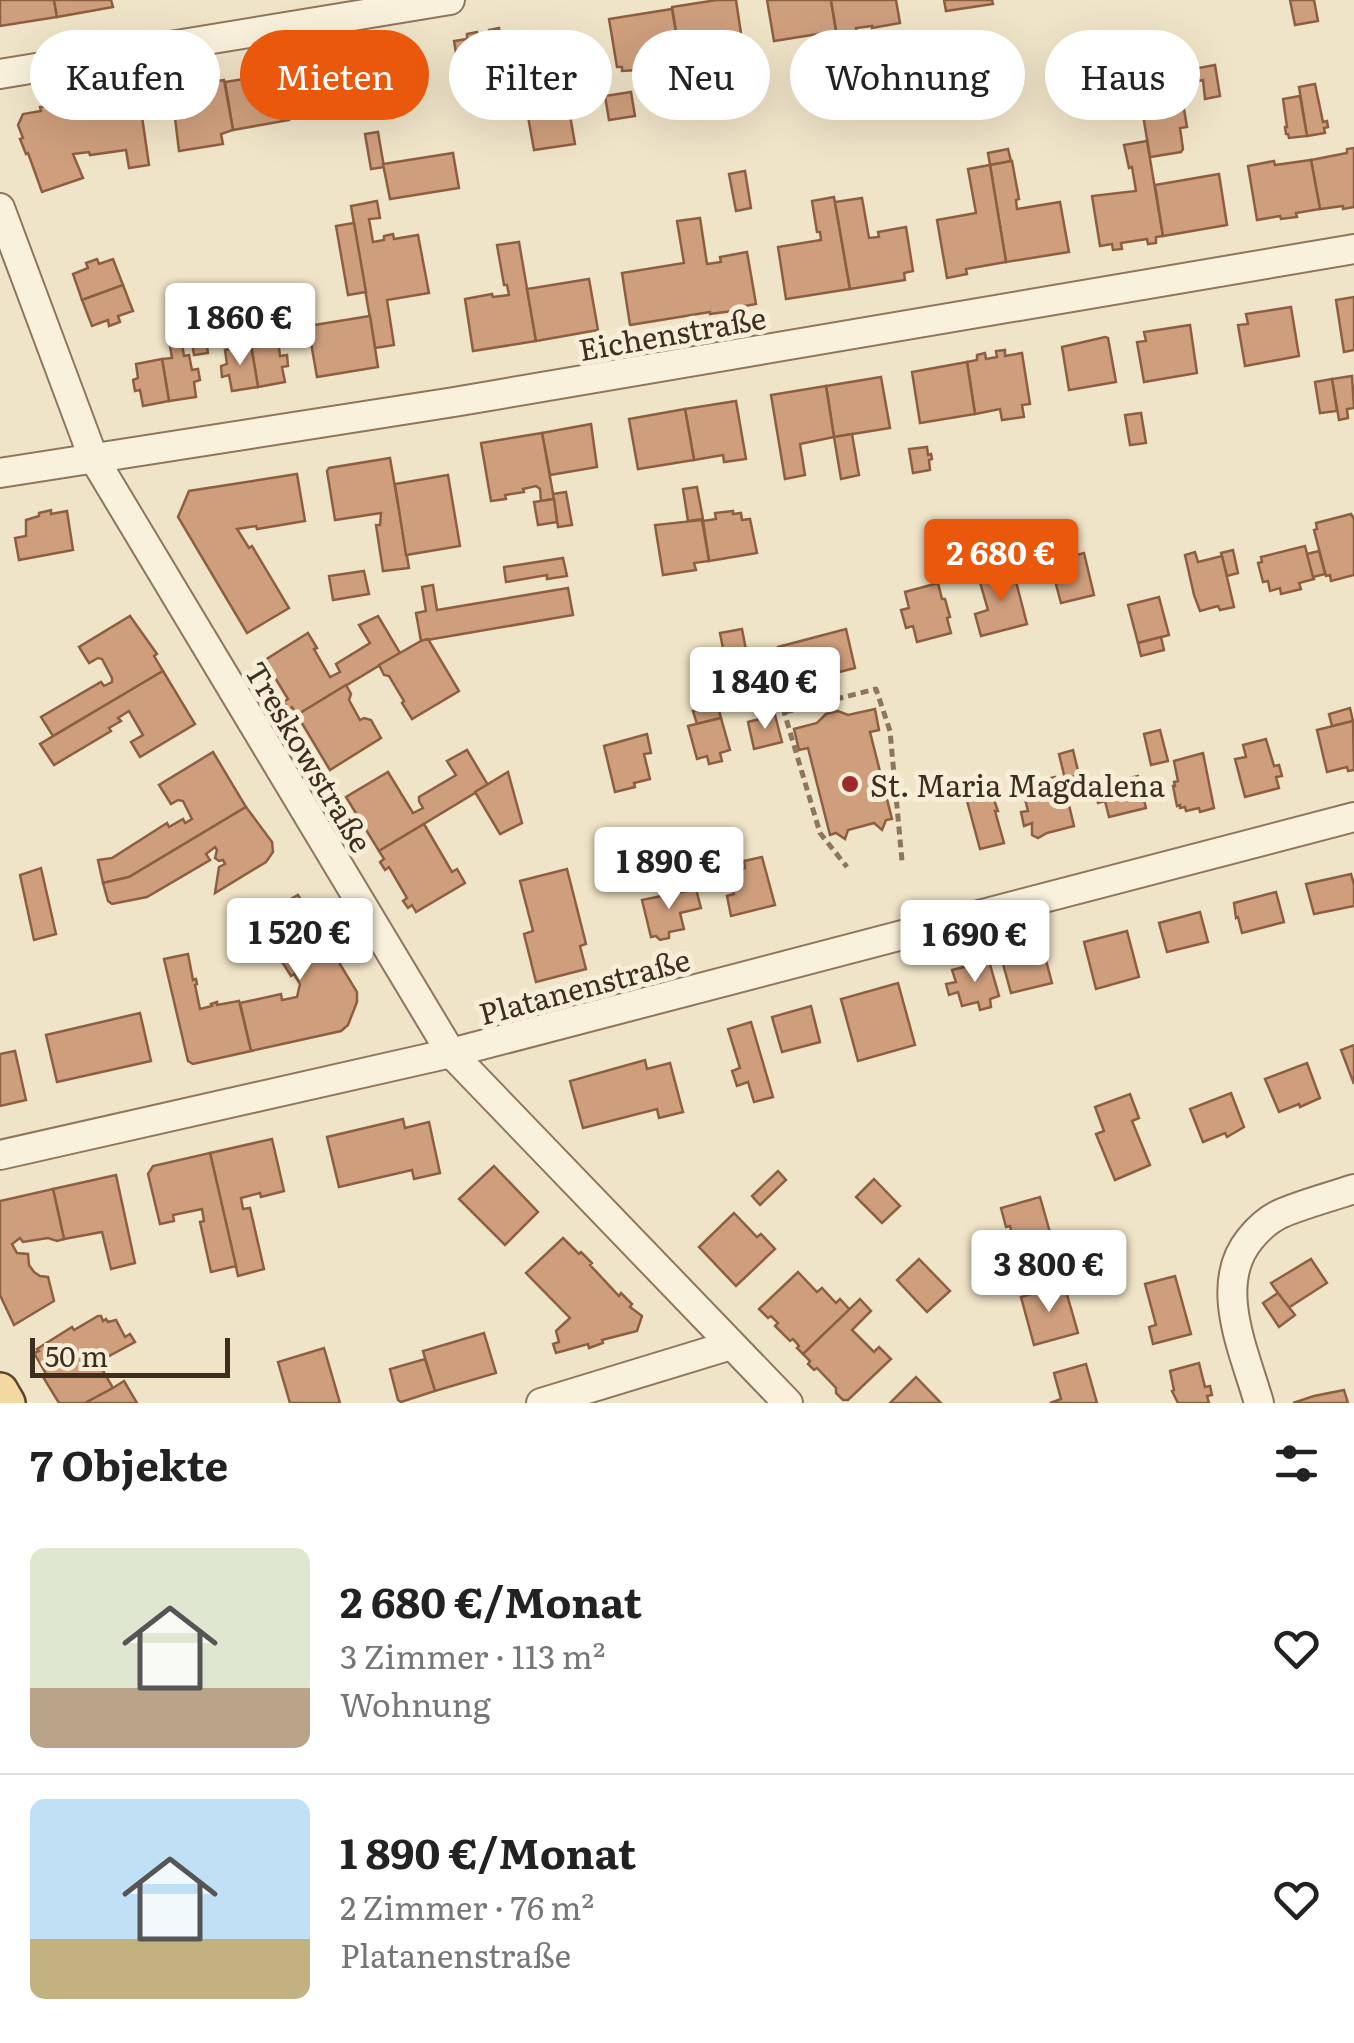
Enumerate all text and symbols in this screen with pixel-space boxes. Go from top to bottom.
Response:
chip: Kaufen [30,30,220,120]
chip: Mieten [240,30,429,120]
chip: Filter [449,30,612,120]
chip: Neu [632,30,770,120]
chip: Wohnung [790,30,1025,120]
chip: Haus [1045,30,1200,120]
pin: 1 860 € [148,283,332,368]
text: 1 860 € [187,291,293,339]
street label: Eichenstraße [575,294,769,370]
pin: 2 680 € [909,519,1093,604]
text: 2 680 € [946,527,1056,575]
pin: 1 840 € [673,647,857,732]
street label: Treskowstraße [236,652,384,860]
text: 1 840 € [712,655,818,703]
place label: St. Maria Magdalena [870,762,1166,806]
marker: St. Maria Magdalena [839,773,861,795]
pin: 1 890 € [577,827,761,912]
text: 1 890 € [616,835,722,883]
pin: 1 520 € [208,898,392,983]
pin: 1 690 € [883,900,1067,985]
text: 1 520 € [249,906,351,954]
text: 1 690 € [922,908,1028,956]
street label: Platanenstraße [474,936,694,1034]
pin: 3 800 € [957,1230,1141,1315]
text: 3 800 € [993,1238,1105,1286]
scale bar [30,1333,230,1378]
text: 50 m [45,1334,108,1376]
text: 7 Objekte [30,1432,228,1494]
icon: filters [1269,1436,1324,1491]
text: 2 680 €/Monat [340,1569,642,1631]
icon: home [110,1588,230,1708]
icon: heart [1269,1621,1324,1676]
text: 3 Zimmer · 113 m² [340,1631,605,1679]
text: Wohnung [340,1679,491,1727]
text: 1 890 €/Monat [340,1820,636,1882]
icon: home [110,1839,230,1959]
icon: heart [1269,1872,1324,1927]
text: 2 Zimmer · 76 m² [340,1882,594,1930]
text: Platanenstraße [340,1930,571,1978]

